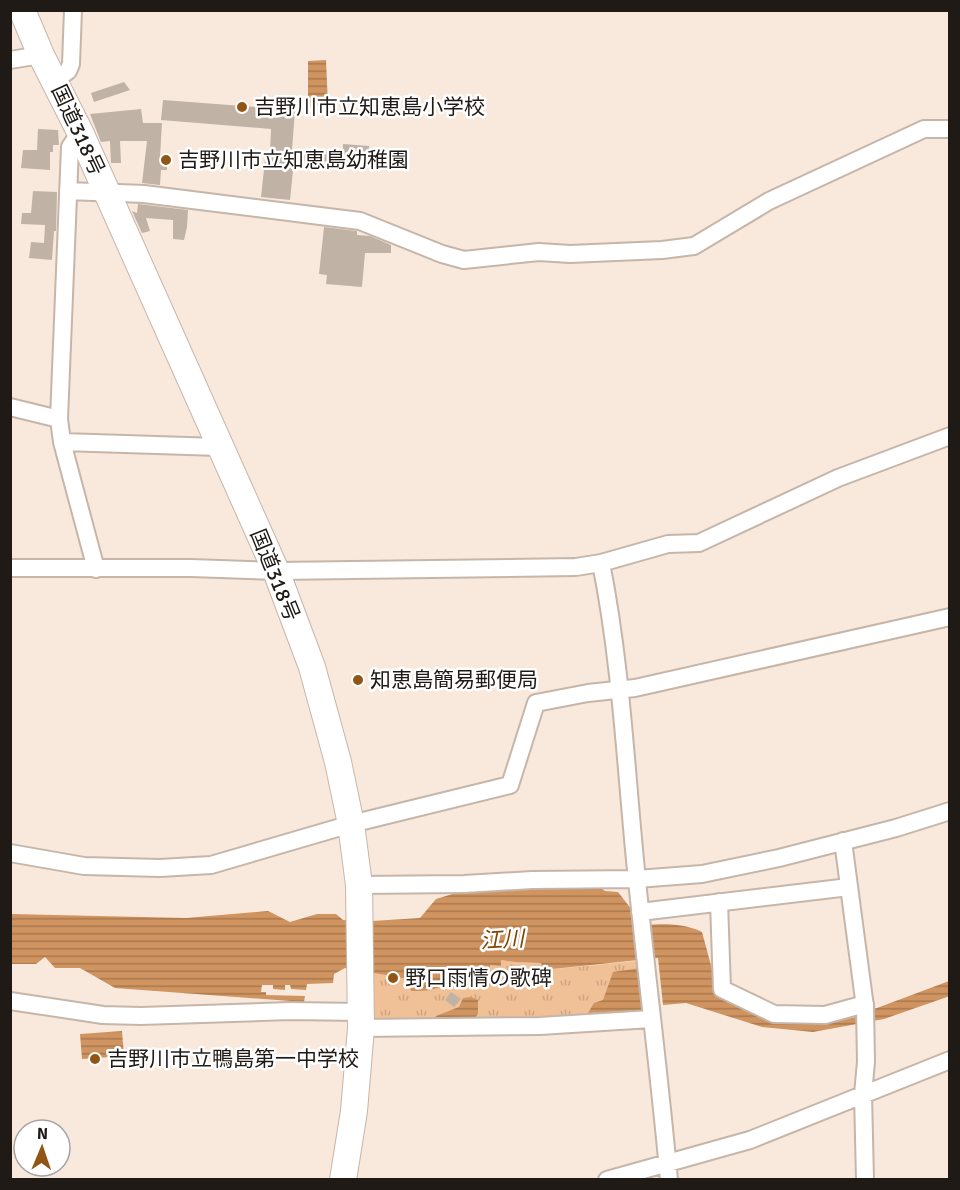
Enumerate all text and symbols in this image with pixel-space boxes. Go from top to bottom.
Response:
street label: 国道318号 [46,81,110,179]
place label: 吉野川市立知恵島小学校 [254,94,485,120]
marker: 吉野川市立知恵島小学校 [235,100,249,114]
place label: 吉野川市立知恵島幼稚園 [178,147,409,173]
marker: 吉野川市立知恵島幼稚園 [159,153,173,167]
street label: 国道318号 [245,525,305,625]
place label: 知恵島簡易郵便局 [370,667,538,693]
marker: 知恵島簡易郵便局 [351,673,365,687]
water label: 江川 [479,925,527,954]
place label: 野口雨情の歌碑 [405,965,552,991]
marker: 野口雨情の歌碑 [386,971,400,985]
place label: 吉野川市立鴨島第一中学校 [107,1046,359,1072]
marker: 吉野川市立鴨島第一中学校 [88,1052,102,1066]
north arrow [12,1118,72,1178]
text: N [37,1124,48,1144]

